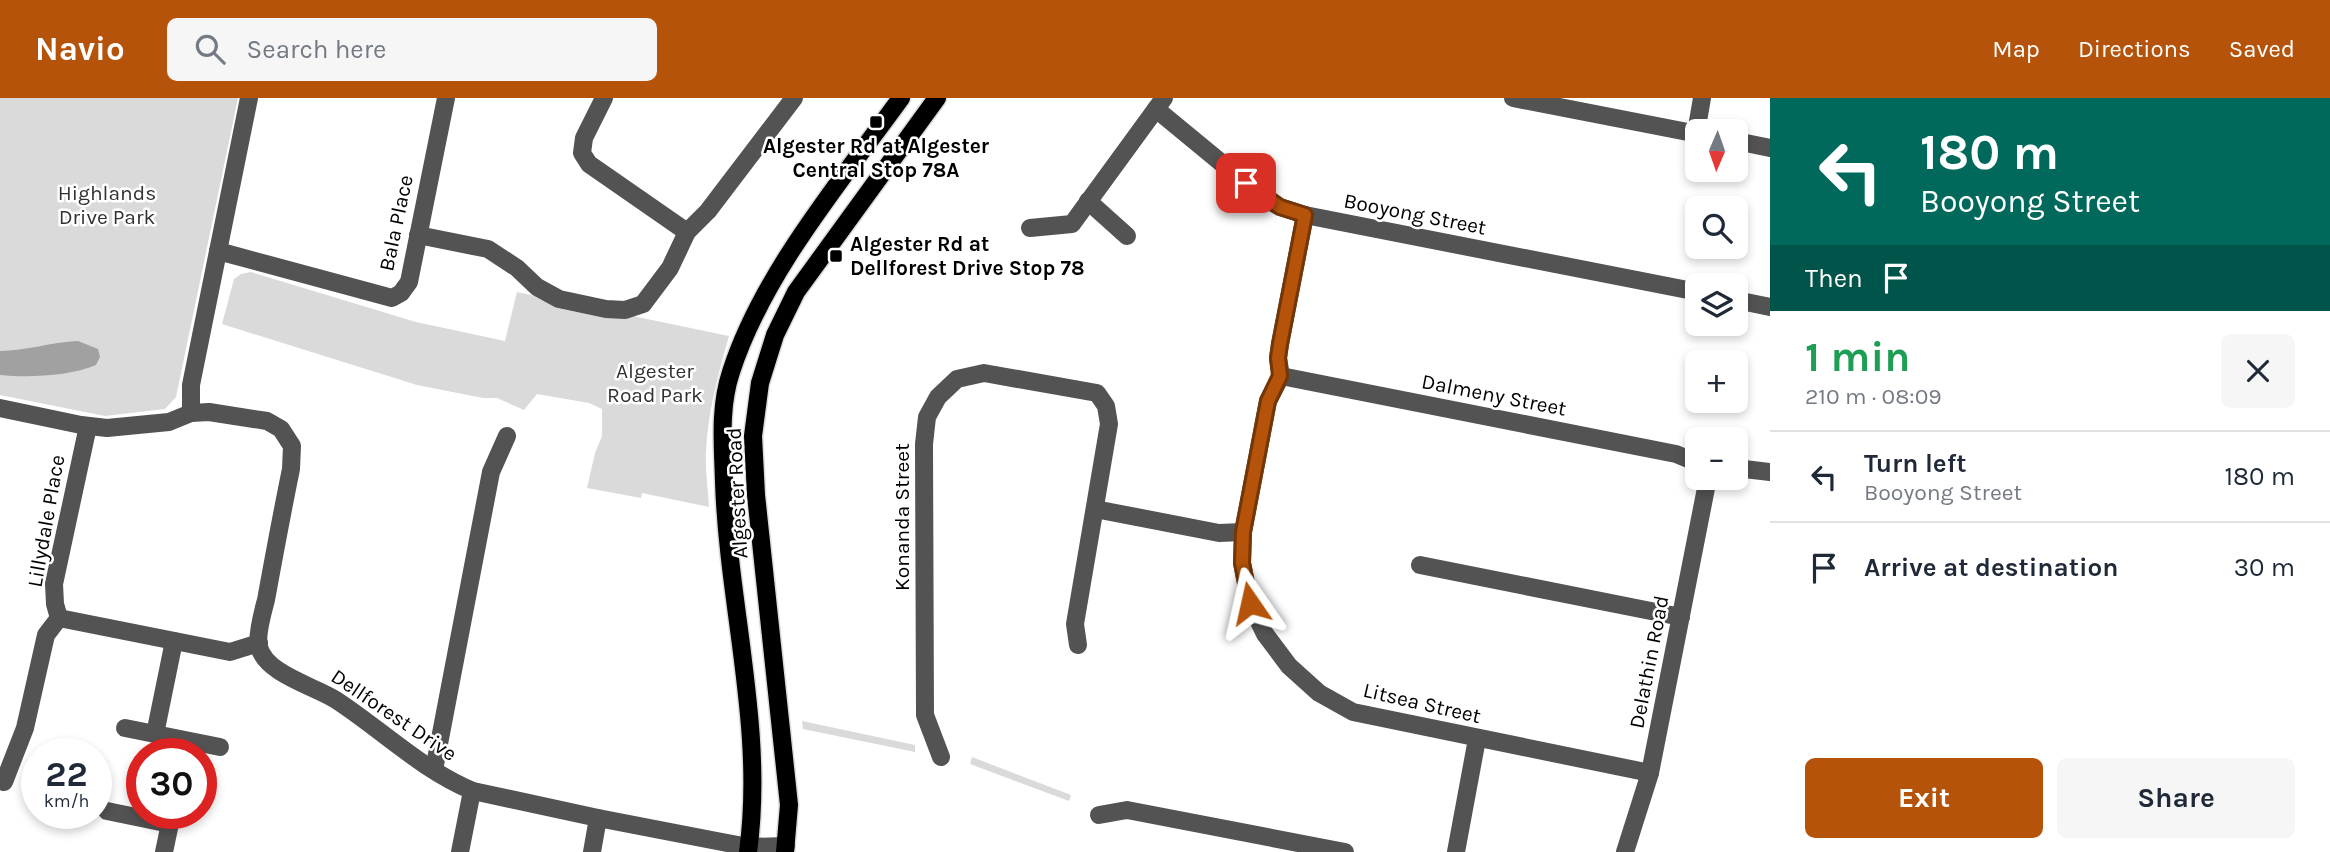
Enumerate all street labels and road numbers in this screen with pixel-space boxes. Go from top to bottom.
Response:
street label: Bala Place [374,173,418,273]
street label: Booyong Street [1342,188,1488,240]
street label: Dalmeny Street [1420,369,1568,421]
street label: Algester Road [722,427,752,559]
street label: Konanda Street [890,443,914,591]
street label: Lillydale Place [23,453,69,589]
street label: Delathin Road [1624,593,1674,731]
street label: Dellforest Drive [327,664,461,766]
street label: Litsea Street [1361,678,1483,728]

